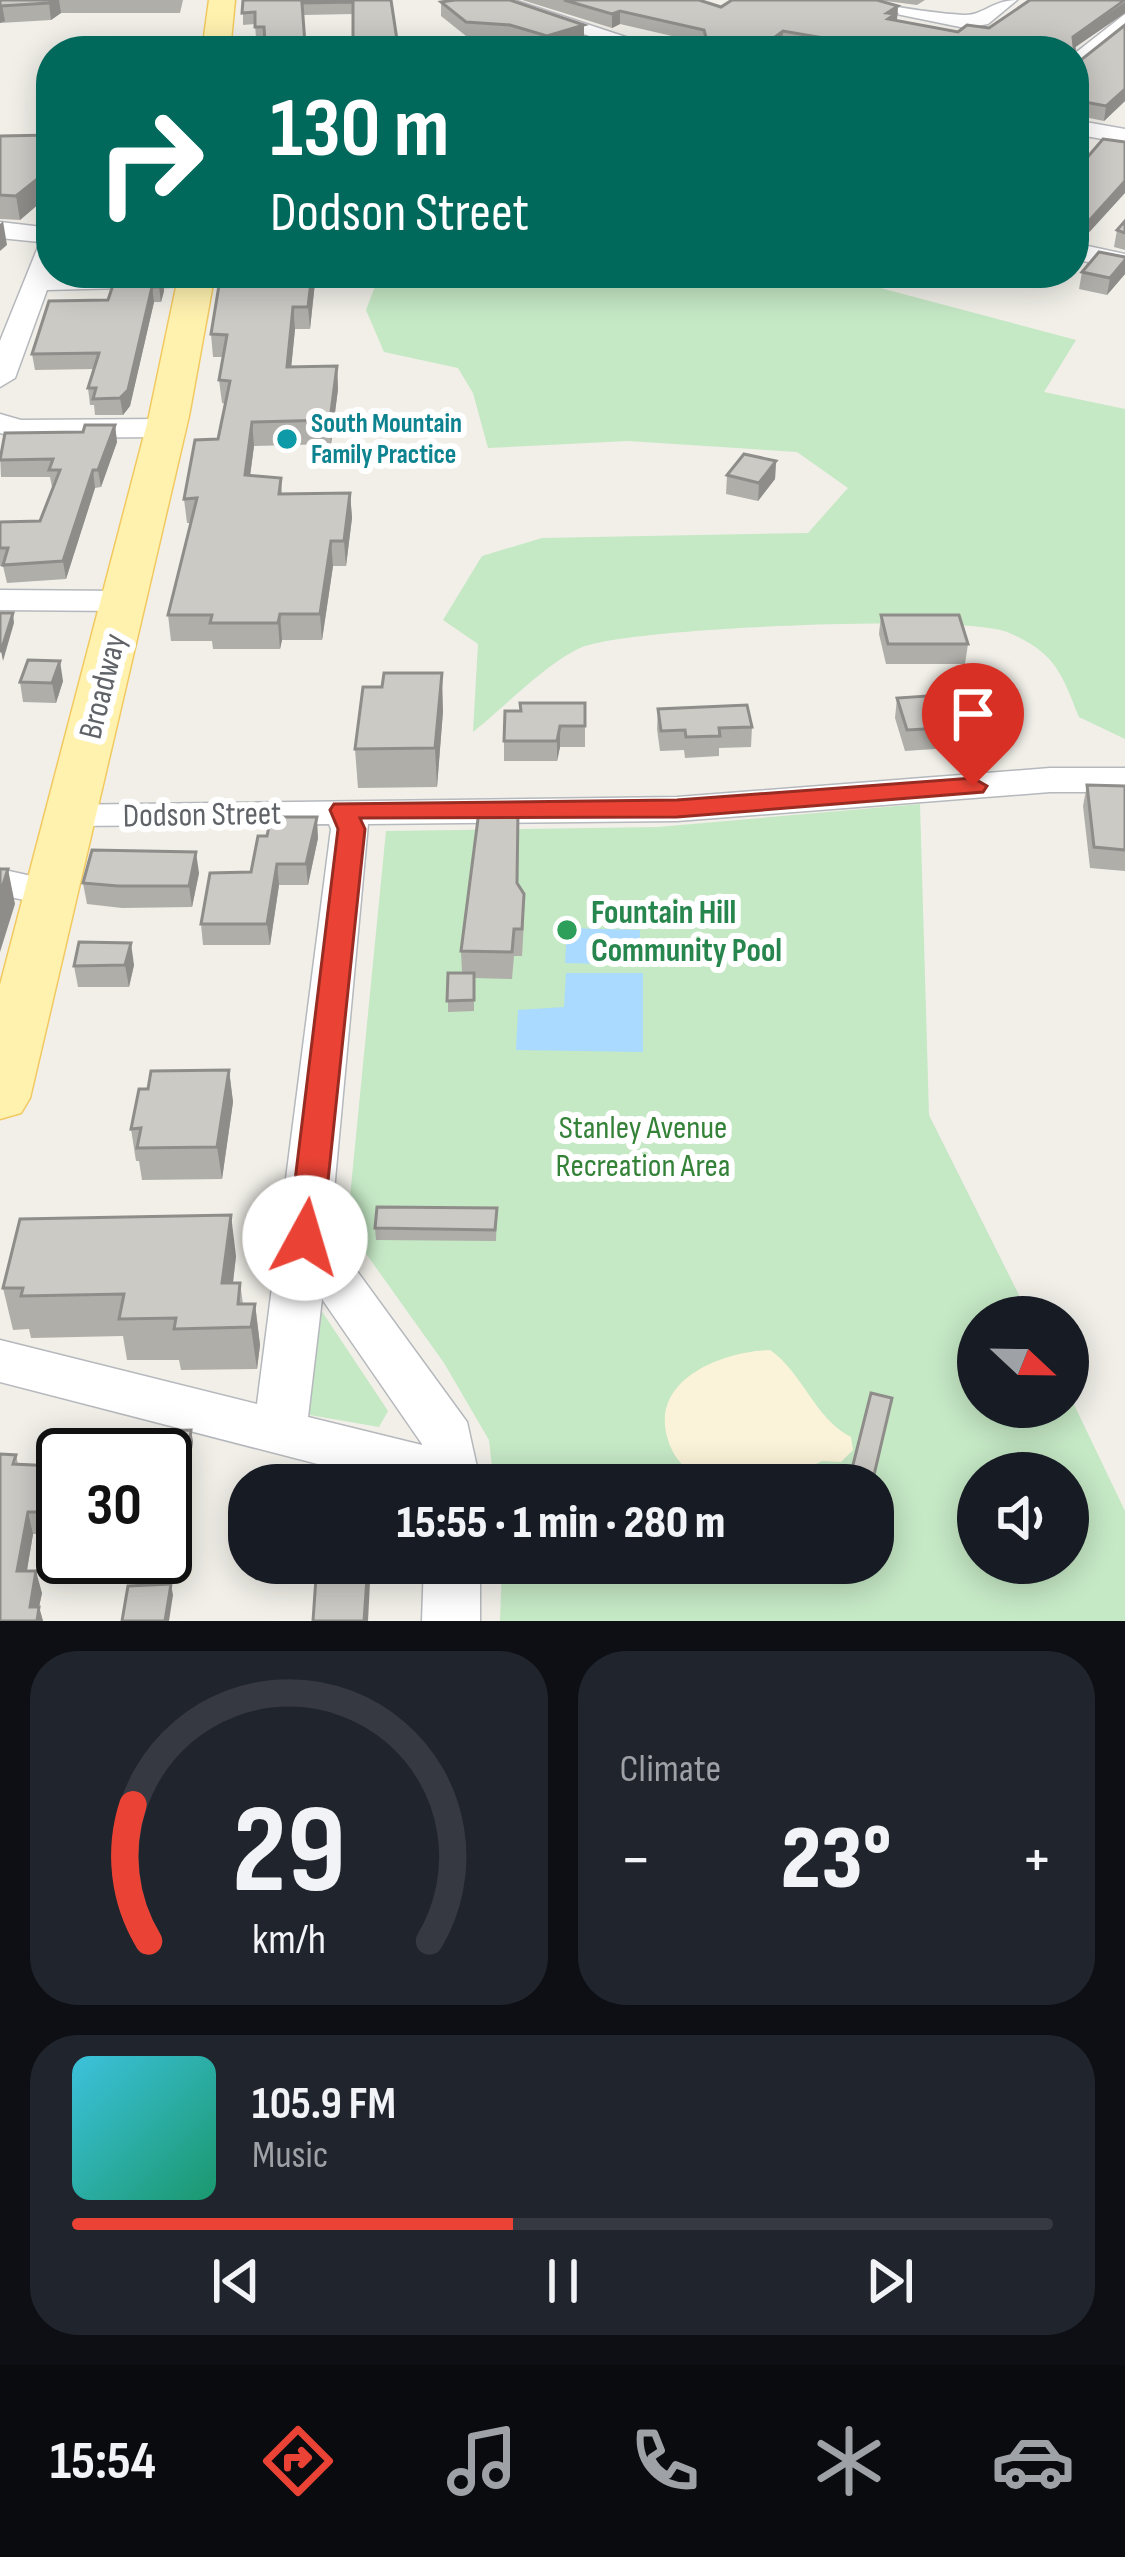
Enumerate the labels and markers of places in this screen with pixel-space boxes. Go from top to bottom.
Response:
place label: South Mountain Family Practice [311,408,462,471]
marker: South Mountain Family Practice [274,426,300,452]
pin [922,663,1024,786]
place label: Fountain Hill Community Pool [591,893,782,971]
marker: Fountain Hill Community Pool [554,917,580,943]

